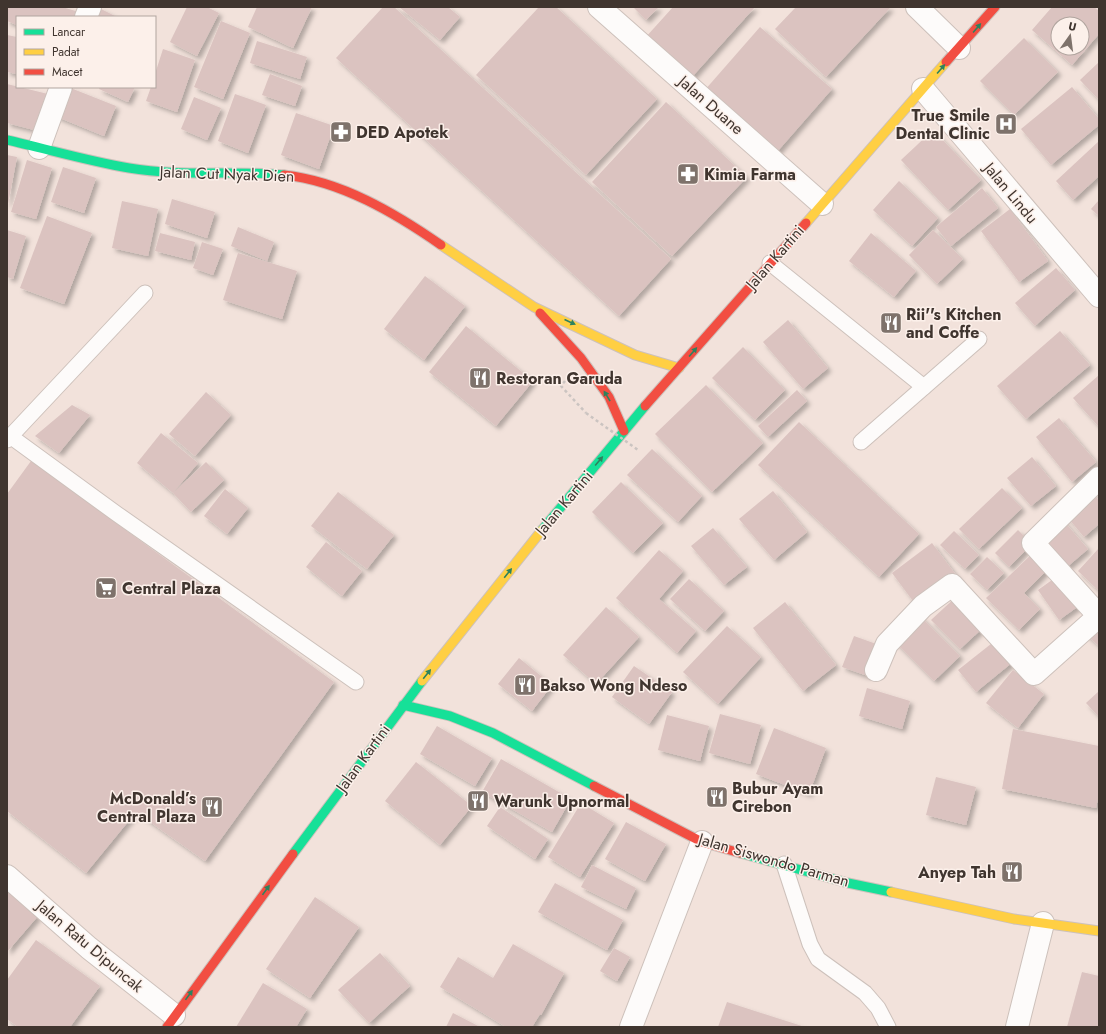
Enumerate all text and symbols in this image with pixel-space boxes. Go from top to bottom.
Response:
legend [16,16,156,88]
north arrow [1050,16,1090,56]
text: U [1067,18,1078,35]
one-way arrow [973,22,982,33]
text: Lancar [52,23,86,41]
text: Padat [52,43,80,61]
text: Macet [52,63,82,81]
one-way arrow [936,64,945,73]
street label: Jalan Duane [672,69,749,140]
place label: True Smile Dental Clinic [896,104,990,145]
hospital icon: True Smile Dental Clinic [993,111,1019,137]
pharmacy icon: DED Apotek [328,119,354,145]
place label: DED Apotek [356,121,449,144]
street label: Jalan Lindu [977,156,1043,229]
street label: Jalan Cut Nyak Dien [157,160,295,188]
pharmacy icon: Kimia Farma [675,161,701,187]
place label: Kimia Farma [704,163,796,186]
street label: Jalan Kartini [739,220,810,296]
place label: Rii''s Kitchen and Coffe [906,303,1002,344]
restaurant icon: Rii''s Kitchen and Coffe [878,310,904,336]
one-way arrow [564,320,576,326]
one-way arrow [688,346,697,357]
restaurant icon: Restoran Garuda [467,365,493,391]
place label: Restoran Garuda [496,367,622,390]
one-way arrow [604,390,611,402]
one-way arrow [595,456,604,467]
street label: Jalan Kartini [529,465,598,542]
one-way arrow [504,567,512,578]
supermarket icon: Central Plaza [93,575,119,601]
place label: Central Plaza [122,577,221,600]
one-way arrow [422,669,431,680]
restaurant icon: Bakso Wong Ndeso [512,672,538,698]
place label: Bakso Wong Ndeso [540,674,687,697]
street label: Jalan Kartini [329,719,395,798]
place label: Bubur Ayam Cirebon [732,777,823,818]
restaurant icon: Bubur Ayam Cirebon [704,784,730,810]
place label: McDonald’s Central Plaza [97,787,196,828]
restaurant icon: Warunk Upnormal [465,788,491,814]
place label: Warunk Upnormal [494,790,629,813]
restaurant icon: McDonald’s Central Plaza [199,794,225,820]
street label: Jalan Siswondo Parman [694,827,852,893]
restaurant icon: Anyep Tah [999,859,1025,885]
place label: Anyep Tah [917,861,996,884]
one-way arrow [262,885,270,896]
street label: Jalan Ratu Dipuncak [30,893,149,998]
one-way arrow [185,990,193,1000]

